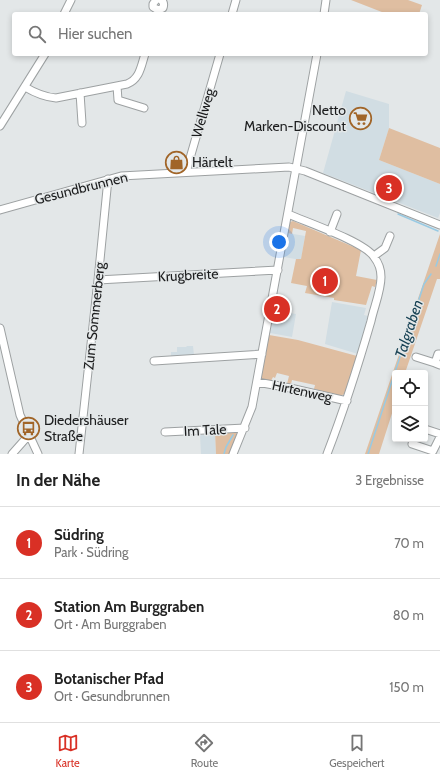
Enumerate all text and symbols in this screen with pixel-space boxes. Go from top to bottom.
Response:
search box [12,12,428,56]
icon: search [26,23,48,45]
text: Hier suchen [58,25,133,43]
street label: Wellweg [187,85,219,140]
place label: Netto Marken-Discount [244,101,346,135]
supermarket icon: Netto Marken-Discount [348,105,374,131]
shop icon: Härtelt [164,149,190,175]
place label: Härtelt [192,153,233,171]
street label: Gesundbrunnen [33,168,130,208]
pin: 3 [376,173,402,203]
your location [269,232,289,252]
street label: Zum Sommerberg [79,260,109,371]
street label: Krugbreite [157,264,219,286]
pin: 1 [312,266,338,296]
pin: 2 [264,294,290,324]
water label: Talgraben [391,298,427,360]
map controls [392,370,428,442]
button: locate [392,370,428,406]
street label: Hirtenweg [270,376,335,406]
button: layers [392,406,428,442]
place label: Diedershäuser Straße [44,411,129,445]
bus stop icon: Diedershäuser Straße [15,415,41,441]
street label: Im Tale [183,420,227,440]
text: In der Nähe [16,470,100,490]
text: 3 Ergebnisse [355,472,424,488]
text: Südring [54,526,104,544]
text: 1 [27,535,31,551]
text: 70 m [394,535,424,551]
text: Park · Südring [54,544,129,560]
text: Station Am Burggraben [54,598,204,616]
text: 2 [26,607,32,623]
text: 80 m [393,607,424,623]
text: Ort · Am Burggraben [54,616,167,632]
text: Botanischer Pfad [54,670,164,688]
text: 3 [25,679,33,695]
text: 150 m [389,679,424,695]
text: Ort · Gesundbrunnen [54,688,170,704]
tab: Karte [55,732,80,770]
tab: Route [191,732,218,770]
tab: Gespeichert [329,732,385,770]

